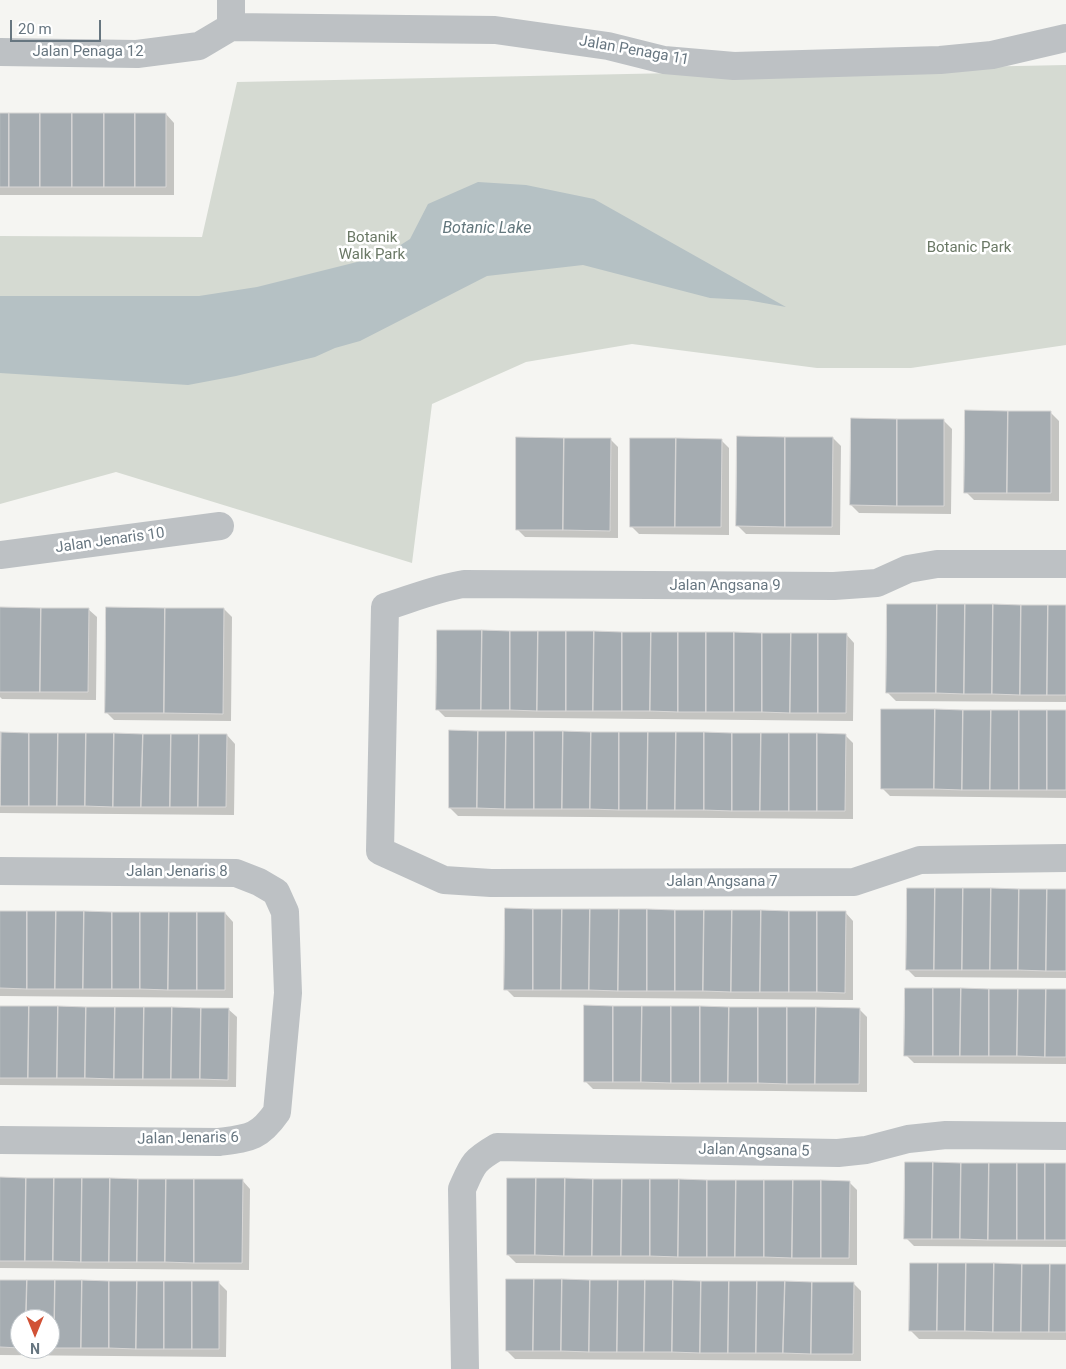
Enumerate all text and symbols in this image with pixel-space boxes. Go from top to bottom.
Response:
scale bar [12,10,104,42]
text: 20 m [18,20,52,38]
street label: Jalan Penaga 11 [578,32,690,70]
street label: Jalan Penaga 12 [32,43,144,61]
water label: Botanic Lake [442,219,532,239]
park label: Botanik Walk Park [339,229,405,264]
park label: Botanic Park [927,239,1011,257]
street label: Jalan Jenaris 10 [54,524,166,558]
street label: Jalan Angsana 9 [669,577,781,595]
street label: Jalan Jenaris 8 [126,863,228,881]
street label: Jalan Angsana 7 [666,873,778,891]
street label: Jalan Jenaris 6 [137,1129,239,1149]
street label: Jalan Angsana 5 [698,1141,810,1161]
north arrow [10,1309,60,1359]
text: N [30,1340,40,1356]

